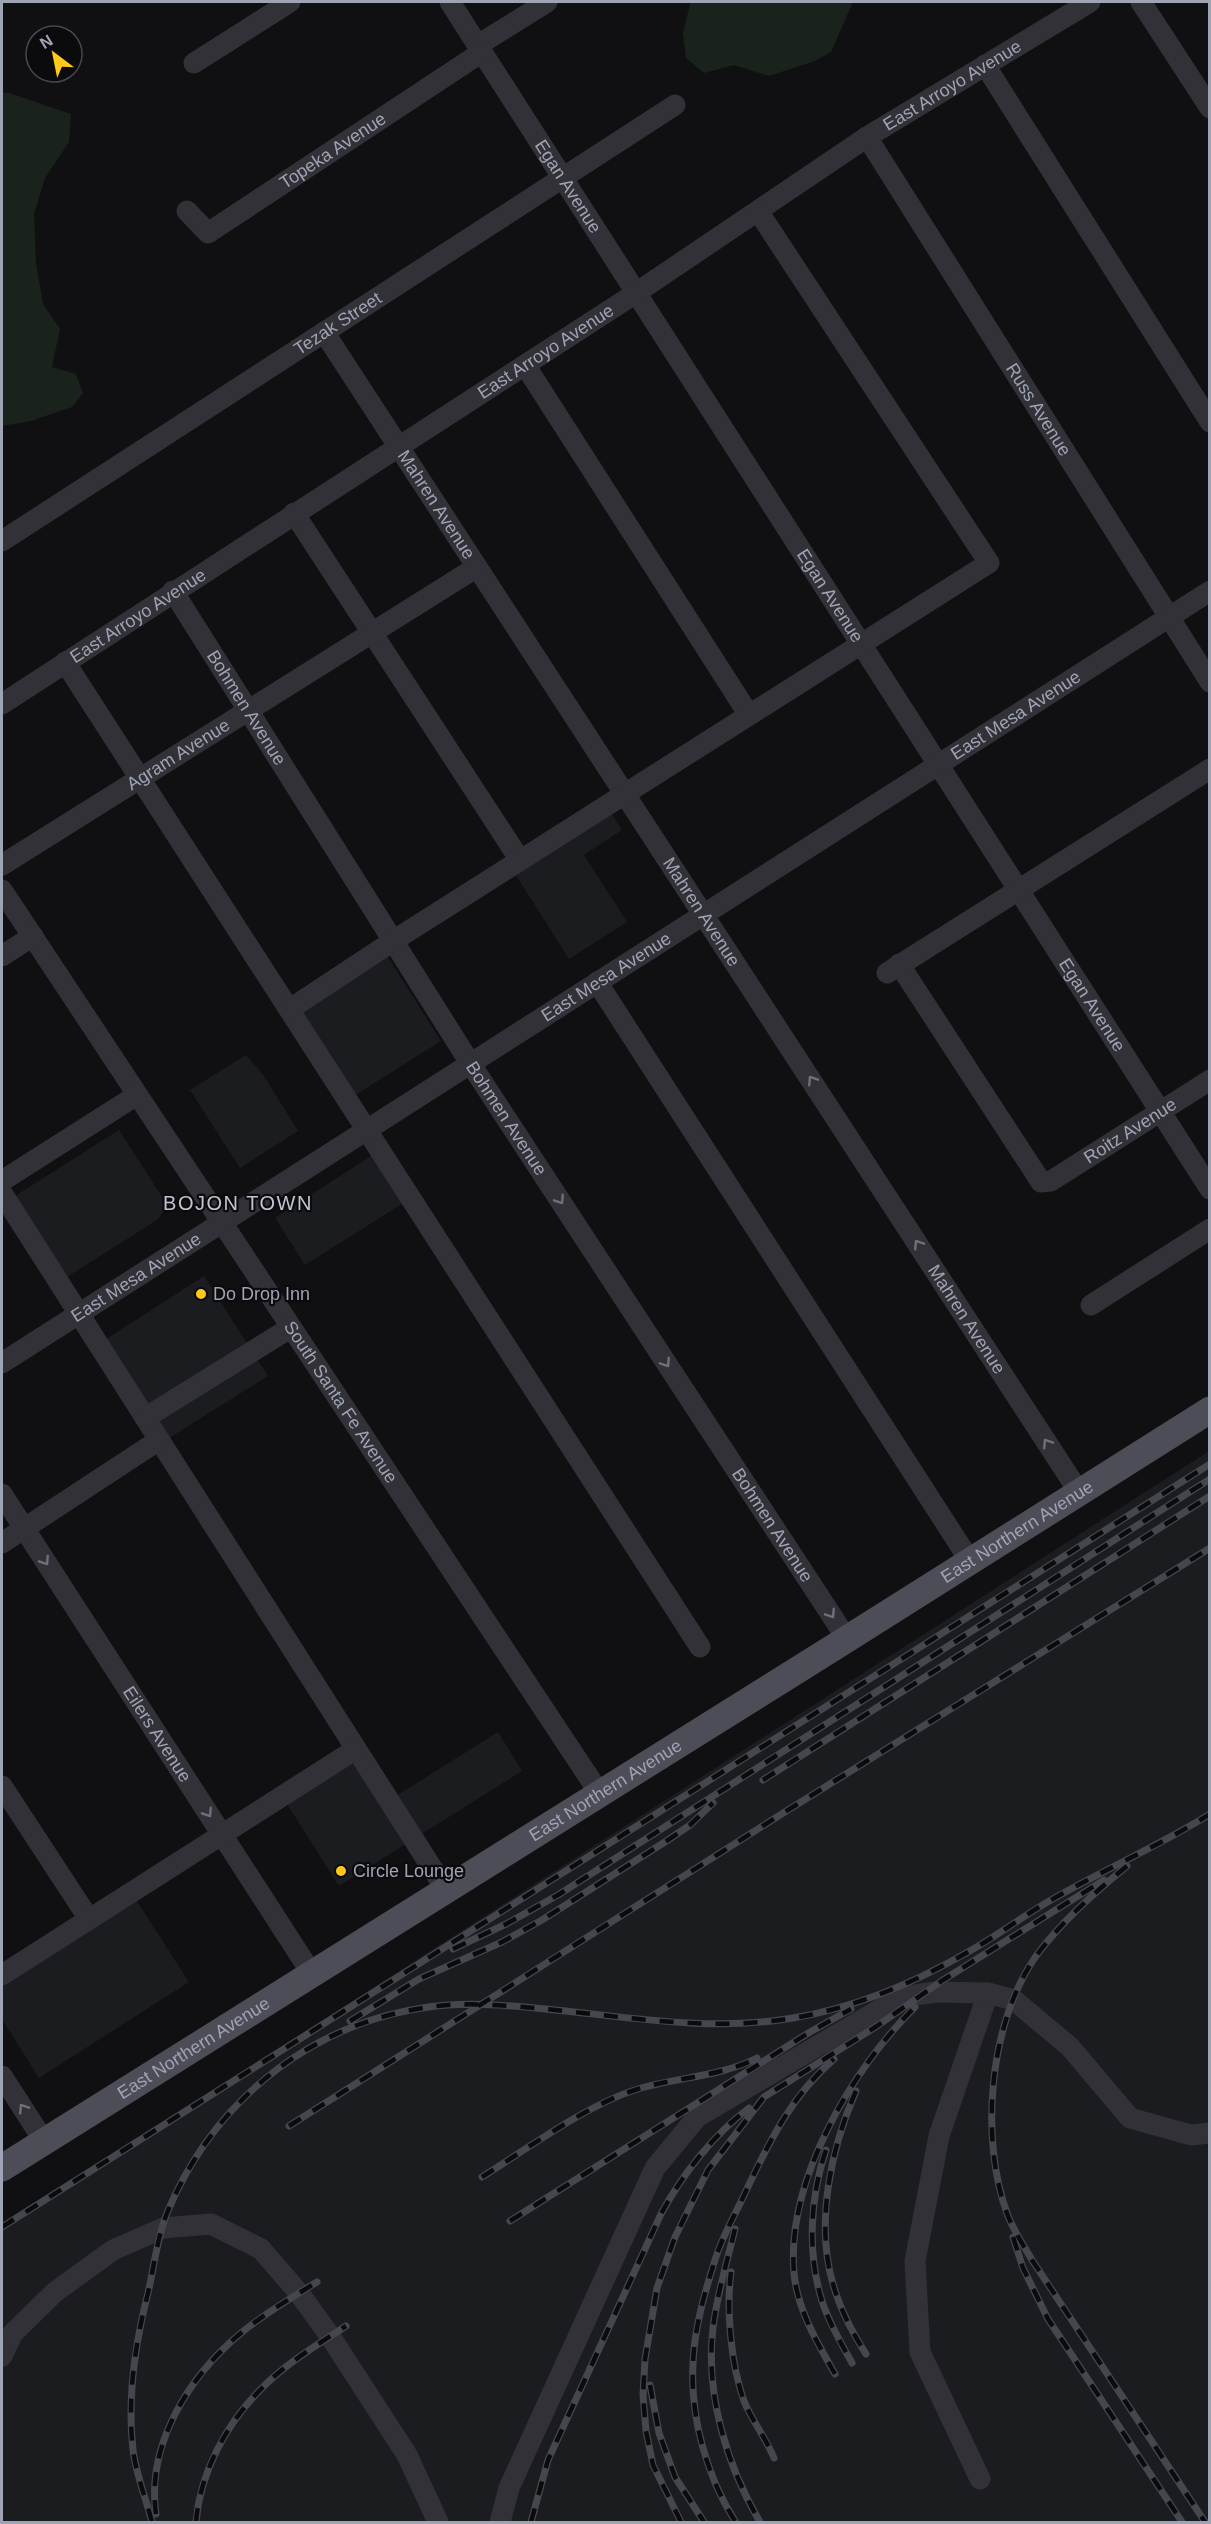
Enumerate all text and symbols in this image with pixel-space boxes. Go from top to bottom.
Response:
north arrow [24,24,84,84]
text: N [37,31,56,52]
street label: East Arroyo Avenue [880,36,1025,135]
street label: Topeka Avenue [276,108,390,193]
street label: Egan Avenue [531,136,605,237]
street label: Tezak Street [290,288,385,359]
street label: East Arroyo Avenue [474,300,617,403]
street label: Russ Avenue [1002,359,1075,460]
street label: Mahren Avenue [394,446,479,563]
street label: Egan Avenue [793,545,867,646]
street label: East Arroyo Avenue [66,565,210,667]
street label: Bohmen Avenue [203,647,290,769]
street label: East Mesa Avenue [947,666,1084,764]
street label: Agram Avenue [123,715,233,794]
street label: Mahren Avenue [659,854,744,970]
street label: East Mesa Avenue [538,928,675,1026]
street label: Egan Avenue [1055,955,1129,1055]
street label: Bohmen Avenue [462,1058,551,1179]
one-way arrow [808,1076,819,1087]
street label: Roitz Avenue [1080,1094,1180,1168]
district label: BOJON TOWN [163,1192,313,1214]
one-way arrow [552,1194,564,1204]
street label: East Mesa Avenue [67,1229,205,1326]
one-way arrow [914,1240,925,1251]
street label: Mahren Avenue [924,1261,1009,1377]
place label: Do Drop Inn [213,1284,310,1304]
marker: Do Drop Inn [194,1287,208,1301]
street label: South Santa Fe Avenue [280,1317,401,1487]
one-way arrow [659,1357,671,1367]
one-way arrow [1043,1438,1054,1449]
street label: Bohmen Avenue [728,1465,817,1586]
street label: East Northern Avenue [937,1476,1097,1587]
one-way arrow [37,1555,49,1565]
one-way arrow [824,1607,835,1618]
street label: Eilers Avenue [119,1683,195,1786]
street label: East Northern Avenue [526,1735,685,1845]
one-way arrow [201,1806,212,1817]
place label: Circle Lounge [353,1861,464,1881]
marker: Circle Lounge [334,1864,348,1878]
street label: East Northern Avenue [114,1993,273,2103]
one-way arrow [19,2104,30,2115]

